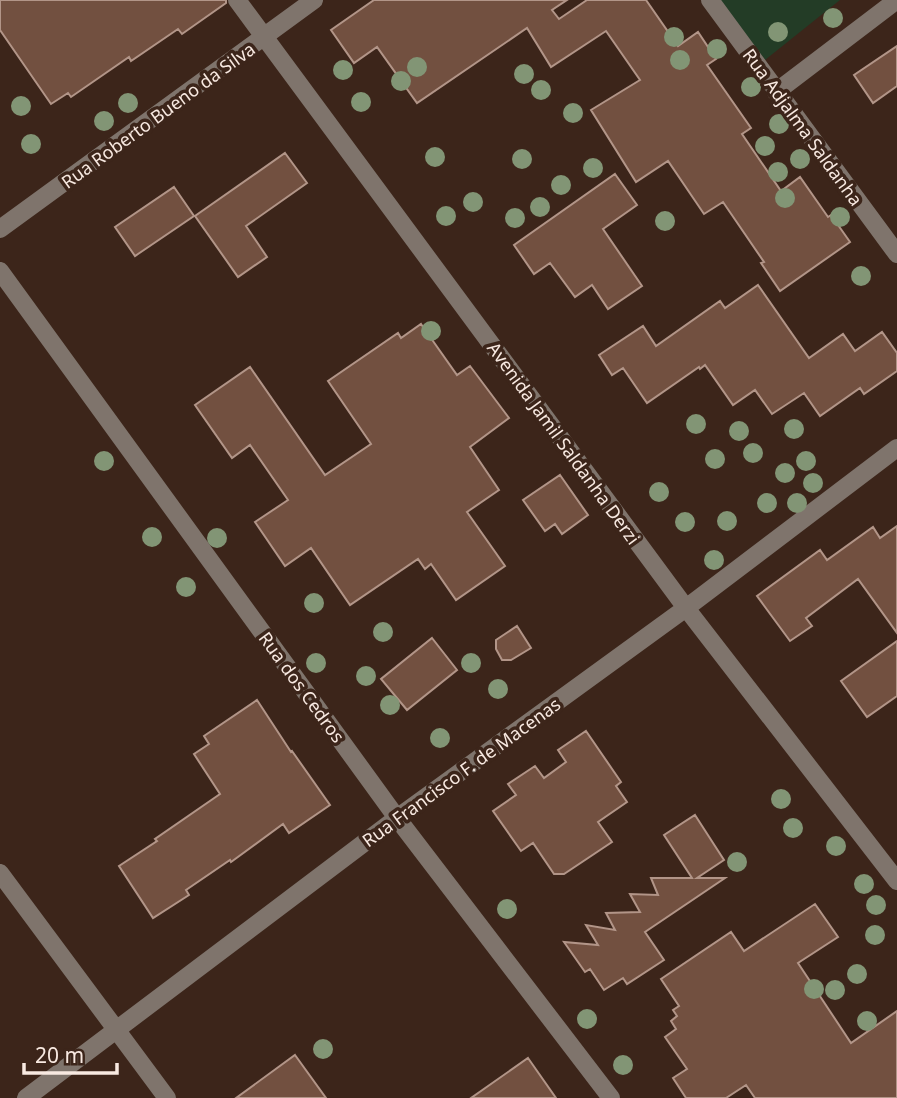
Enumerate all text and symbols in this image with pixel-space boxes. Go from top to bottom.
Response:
street label: Rua Roberto Bueno da Silva [56,37,260,193]
street label: Rua Adjalma Saldanha [738,44,868,210]
street label: Avenida Jamil Saldanha Derzi [482,337,646,549]
street label: Rua dos Cedros [254,627,350,747]
street label: Rua Francisco F. de Macenas [357,692,565,852]
scale bar [24,1032,117,1076]
text: 20 m [35,1041,84,1069]

